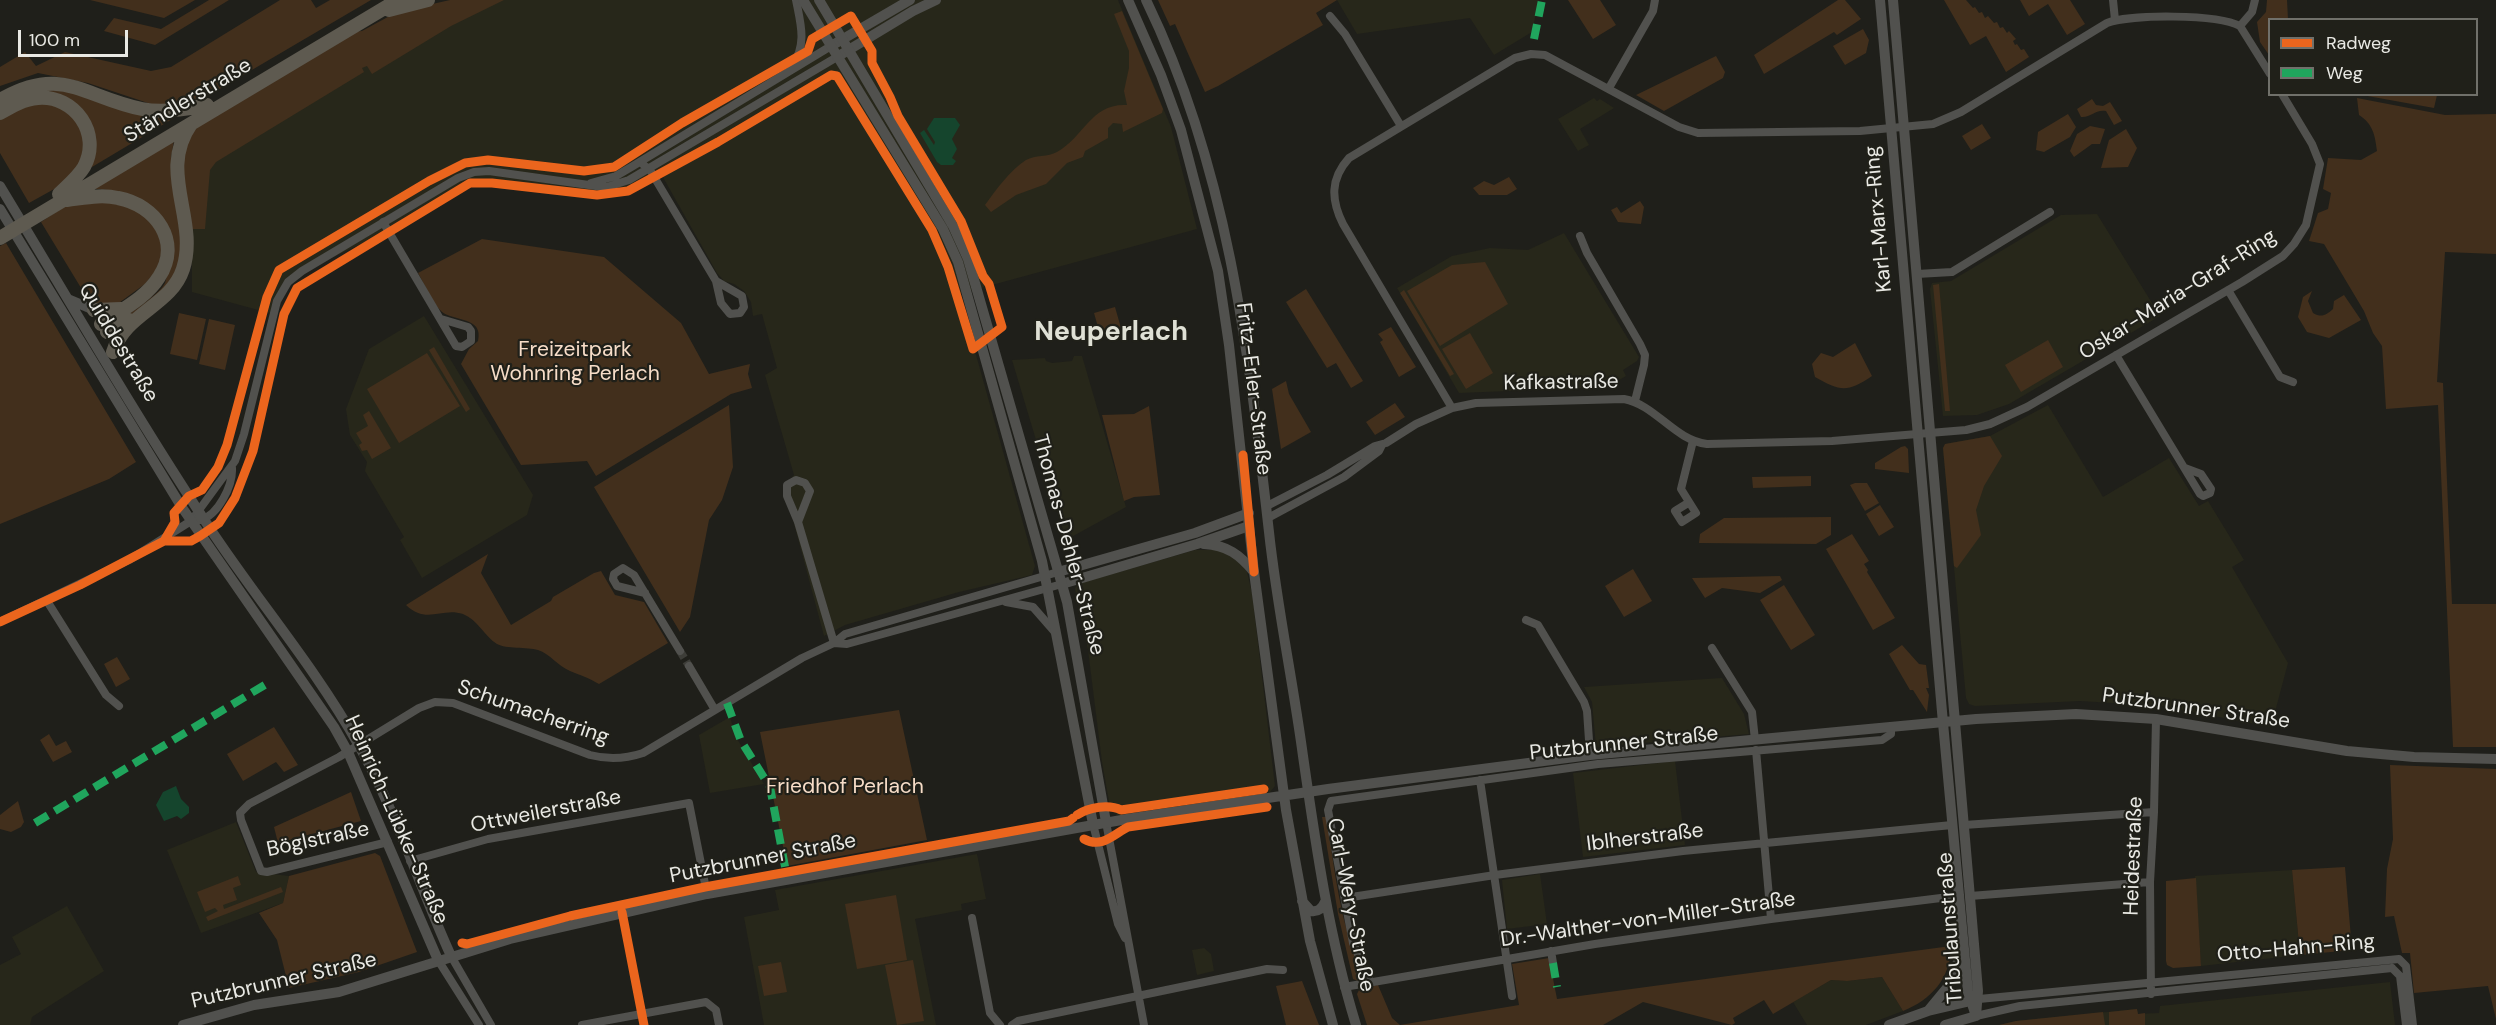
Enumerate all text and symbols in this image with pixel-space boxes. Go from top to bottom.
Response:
scale bar [21,18,130,56]
legend [2268,18,2478,96]
text: 100 m [29,28,80,52]
text: Radweg [2326,31,2391,55]
street label: Ständlerstraße [120,53,256,149]
text: Weg [2326,61,2363,85]
street label: Karl-Marx-Ring [1860,145,1898,293]
street label: Oskar-Maria-Graf-Ring [2075,224,2281,366]
street label: Quiddestraße [73,279,163,407]
street label: Fritz-Erler-Straße [1230,301,1276,477]
district label: Neuperlach [1034,317,1188,349]
park label: Freizeitpark Wohnring Perlach [490,337,660,387]
street label: Kafkastraße [1503,369,1619,397]
street label: Thomas-Dehler-Straße [1026,432,1110,658]
street label: Schumacherring [454,675,612,751]
street label: Putzbrunner Straße [2100,683,2292,735]
street label: Heinrich-Lübke-Straße [339,712,453,928]
street label: Putzbrunner Straße [1528,722,1720,766]
park label: Friedhof Perlach [766,774,924,800]
street label: Ottweilerstraße [469,785,623,839]
street label: Heidestraße [2119,796,2149,916]
street label: Carl-Wery-Straße [1321,816,1379,994]
street label: Böglstraße [264,817,372,863]
street label: Iblherstraße [1585,818,1705,858]
street label: Putzbrunner Straße [668,829,858,889]
street label: Tribulaunstraße [1933,851,1969,1005]
street label: Dr.-Walther-von-Miller-Straße [1499,887,1797,953]
street label: Otto-Hahn-Ring [2216,930,2376,968]
street label: Putzbrunner Straße [189,947,379,1015]

